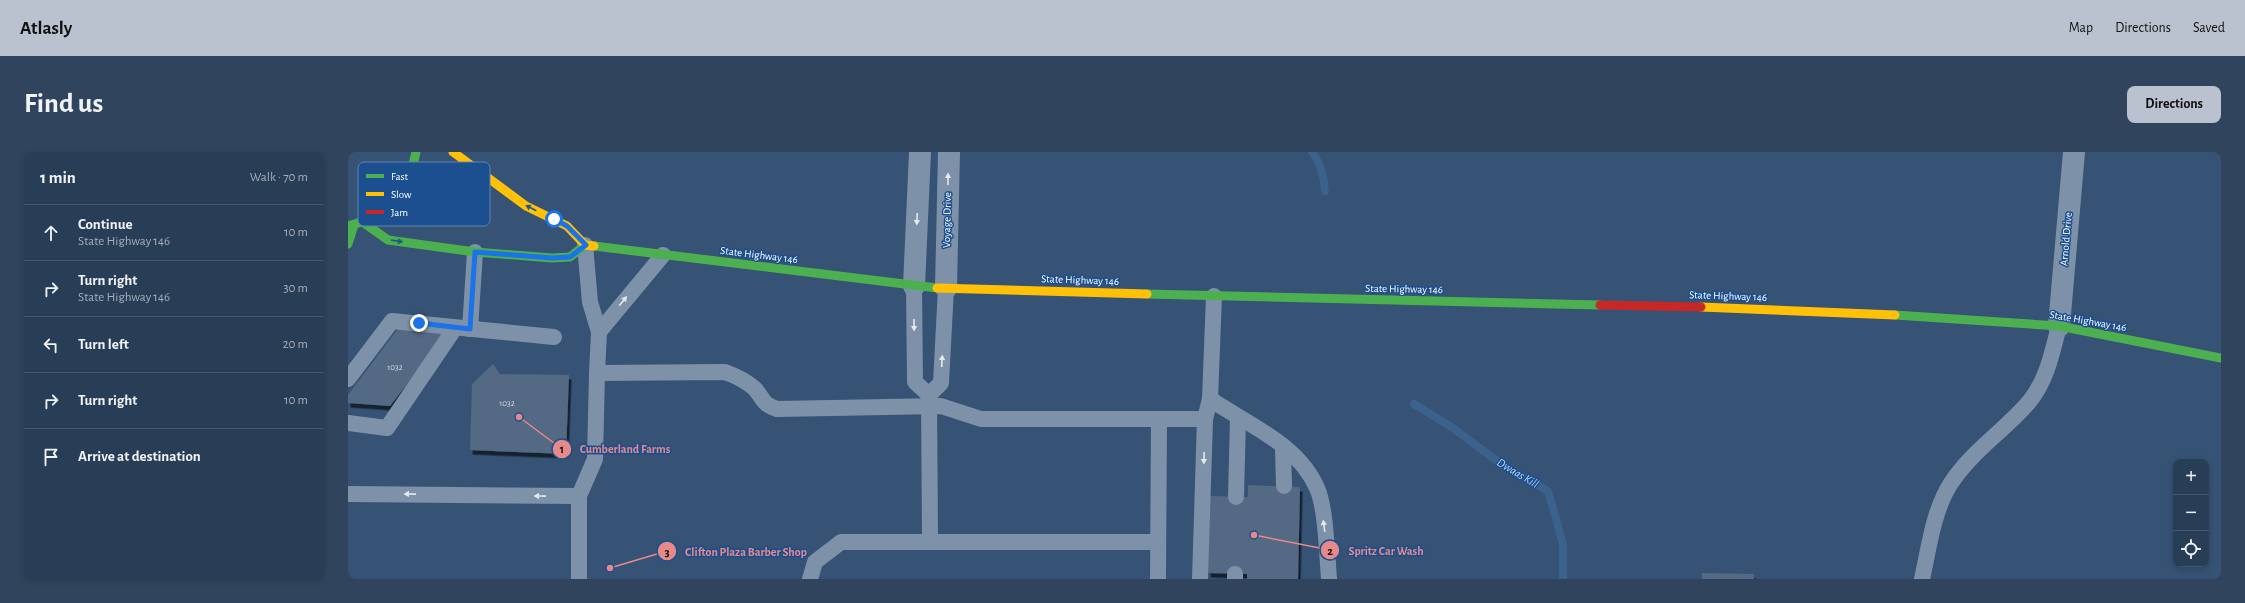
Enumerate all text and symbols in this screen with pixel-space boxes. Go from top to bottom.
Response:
text: Atlasly [20,19,72,38]
text: Map [2069,21,2093,35]
text: Directions [2115,21,2171,35]
text: Saved [2193,21,2225,35]
button: Directions [2127,86,2221,123]
text: Find us [24,90,103,118]
legend [358,162,490,226]
text: 1 min [40,169,76,186]
text: Walk · 70 m [250,171,308,184]
text: Fast [391,171,409,182]
one-way arrow [945,172,951,185]
text: Slow [391,189,412,200]
street label: Voyage Drive [941,192,953,248]
one-way arrow [525,205,537,211]
text: Jam [391,207,408,218]
route start [545,210,563,228]
street label: Arnold Drive [2058,212,2074,266]
one-way arrow [914,213,920,226]
text: Continue [78,217,133,232]
icon: ahead [40,222,62,244]
text: 10 m [284,226,308,239]
text: State Highway 146 [78,235,170,248]
one-way arrow [391,238,403,244]
street label: State Highway 146 [720,245,798,265]
text: Turn right [78,273,137,288]
street label: State Highway 146 [1041,273,1119,287]
icon: right [40,278,62,300]
text: 30 m [283,282,308,295]
street label: State Highway 146 [1365,283,1443,295]
street label: State Highway 146 [1689,289,1767,303]
text: State Highway 146 [78,291,170,304]
one-way arrow [619,296,628,306]
street label: State Highway 146 [2049,309,2127,333]
route end [410,314,428,332]
one-way arrow [911,319,917,332]
icon: left [40,334,62,356]
text: Turn left [78,337,129,352]
text: 20 m [283,338,308,351]
one-way arrow [939,355,946,367]
house number: 1032 [387,363,403,372]
icon: right [40,390,62,412]
text: Turn right [78,393,137,408]
text: 10 m [284,394,308,407]
house number: 1032 [499,399,515,408]
callout: Cumberland Farms [552,437,678,461]
text: 1 [560,443,564,455]
text: Cumberland Farms [580,443,671,455]
icon: arrive [40,446,62,468]
text: Arrive at destination [78,449,201,464]
one-way arrow [1200,452,1207,464]
water label: Dwaas Kill [1495,456,1541,490]
map controls [2173,459,2209,567]
button: + [2173,459,2209,495]
one-way arrow [403,491,416,497]
one-way arrow [533,493,546,499]
button: − [2173,495,2209,531]
one-way arrow [1321,520,1327,532]
button: locate [2173,531,2209,567]
callout: Spritz Car Wash [1320,538,1431,562]
callout: Clifton Plaza Barber Shop [657,539,815,563]
text: 2 [1327,545,1333,557]
text: Spritz Car Wash [1348,545,1424,557]
text: 3 [664,546,670,558]
text: Clifton Plaza Barber Shop [685,546,807,558]

